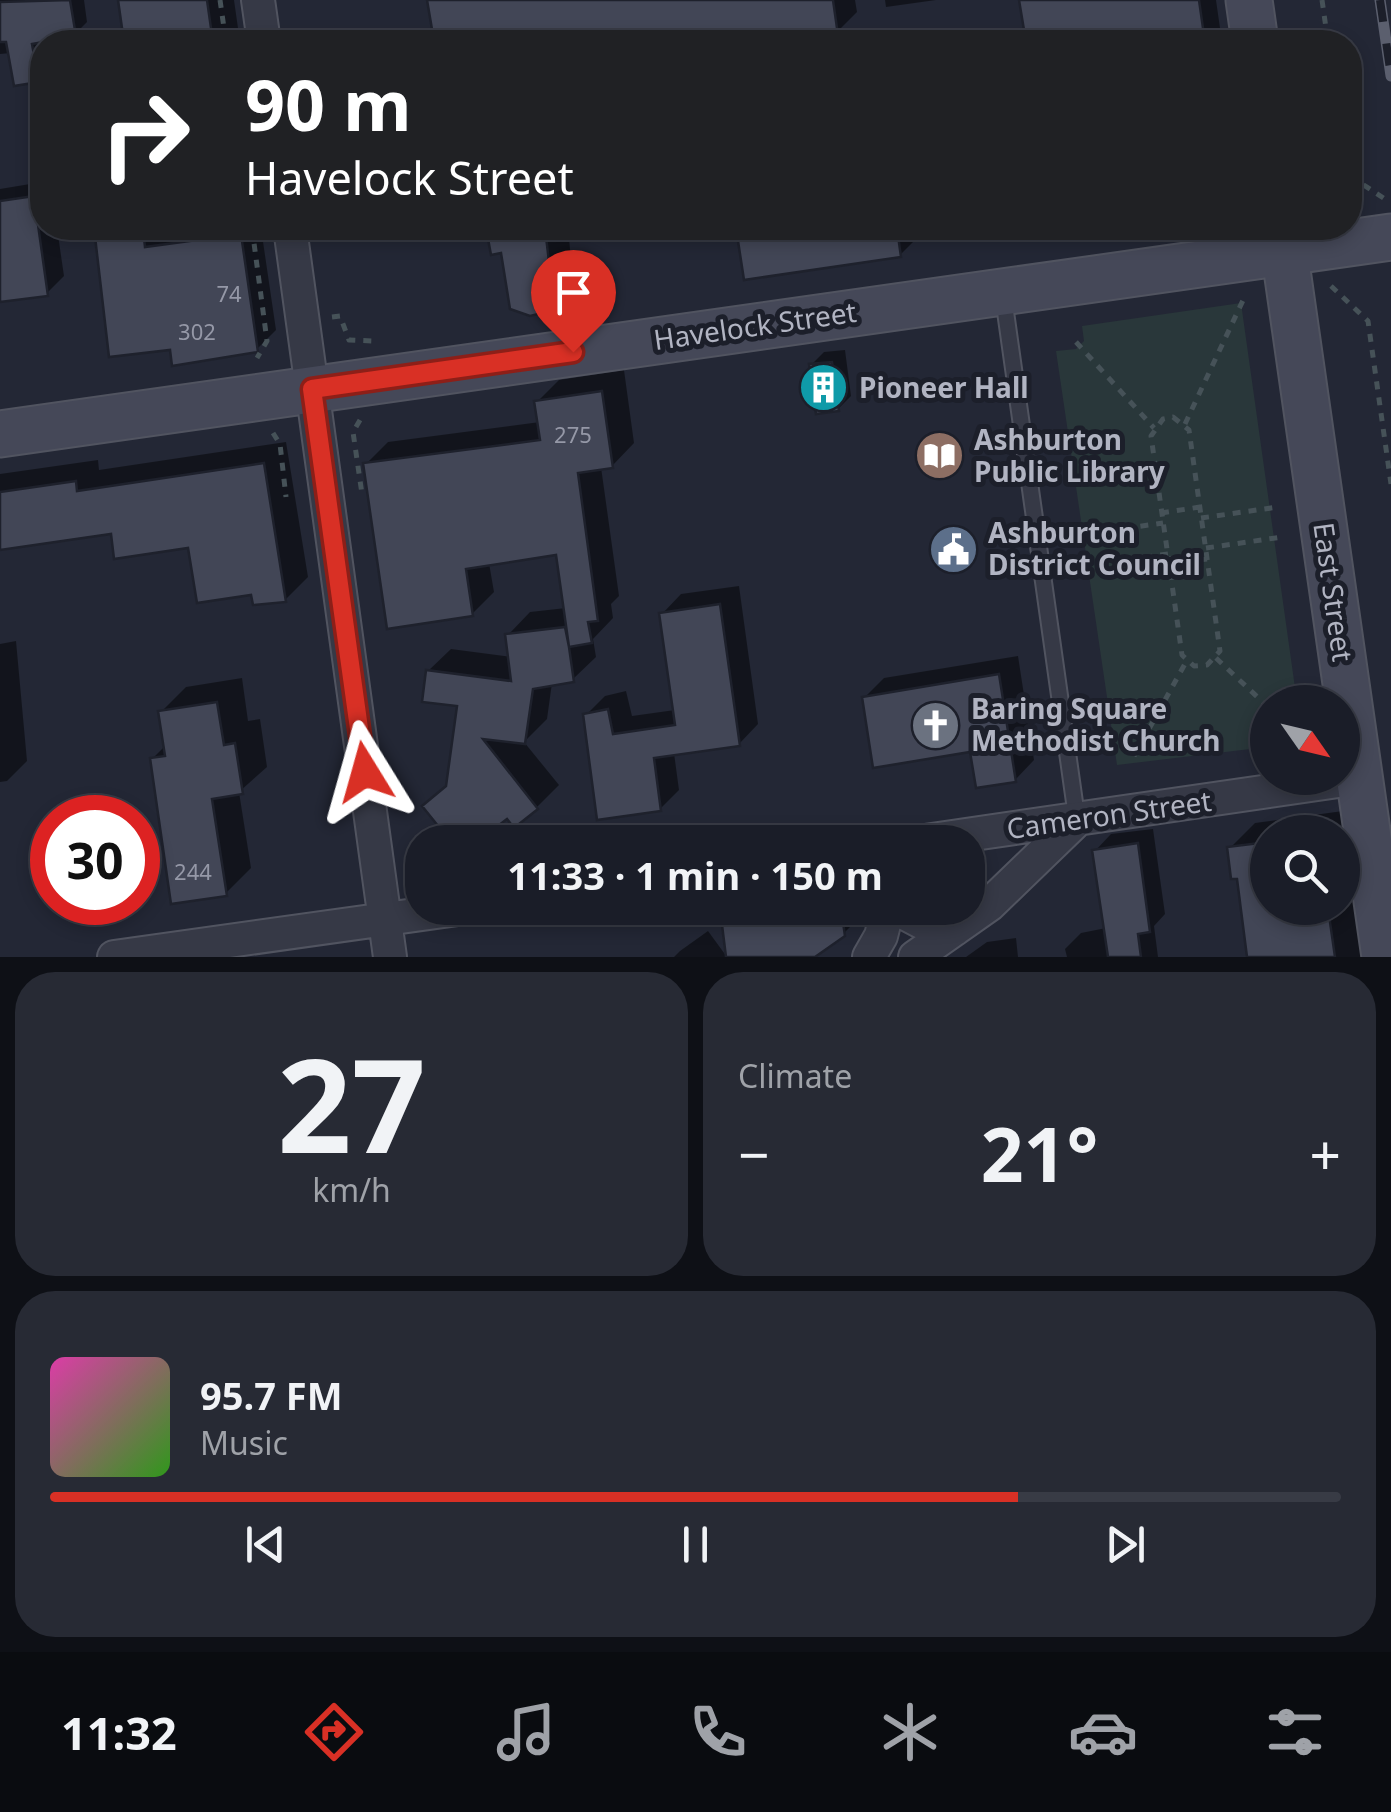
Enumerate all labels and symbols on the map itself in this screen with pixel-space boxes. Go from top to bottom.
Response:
pin [531,250,616,353]
house number: 74 [216,278,242,308]
street label: Havelock Street [651,292,859,358]
house number: 302 [178,316,216,346]
building icon: Pioneer Hall [798,362,850,414]
place label: Pioneer Hall [859,368,1029,406]
house number: 275 [554,419,592,449]
place label: Ashburton Public Library [974,420,1165,490]
library icon: Ashburton Public Library [913,430,965,482]
place label: Ashburton District Council [988,513,1201,583]
street label: East Street [1305,520,1363,664]
public building icon: Ashburton District Council [927,523,979,575]
north arrow [1250,685,1360,795]
place label: Baring Square Methodist Church [971,689,1221,759]
church icon: Baring Square Methodist Church [910,699,962,751]
position arrow [313,720,417,824]
street label: Cameron Street [1004,781,1214,847]
speed limit sign: 30 [30,795,160,925]
house number: 244 [174,856,212,886]

